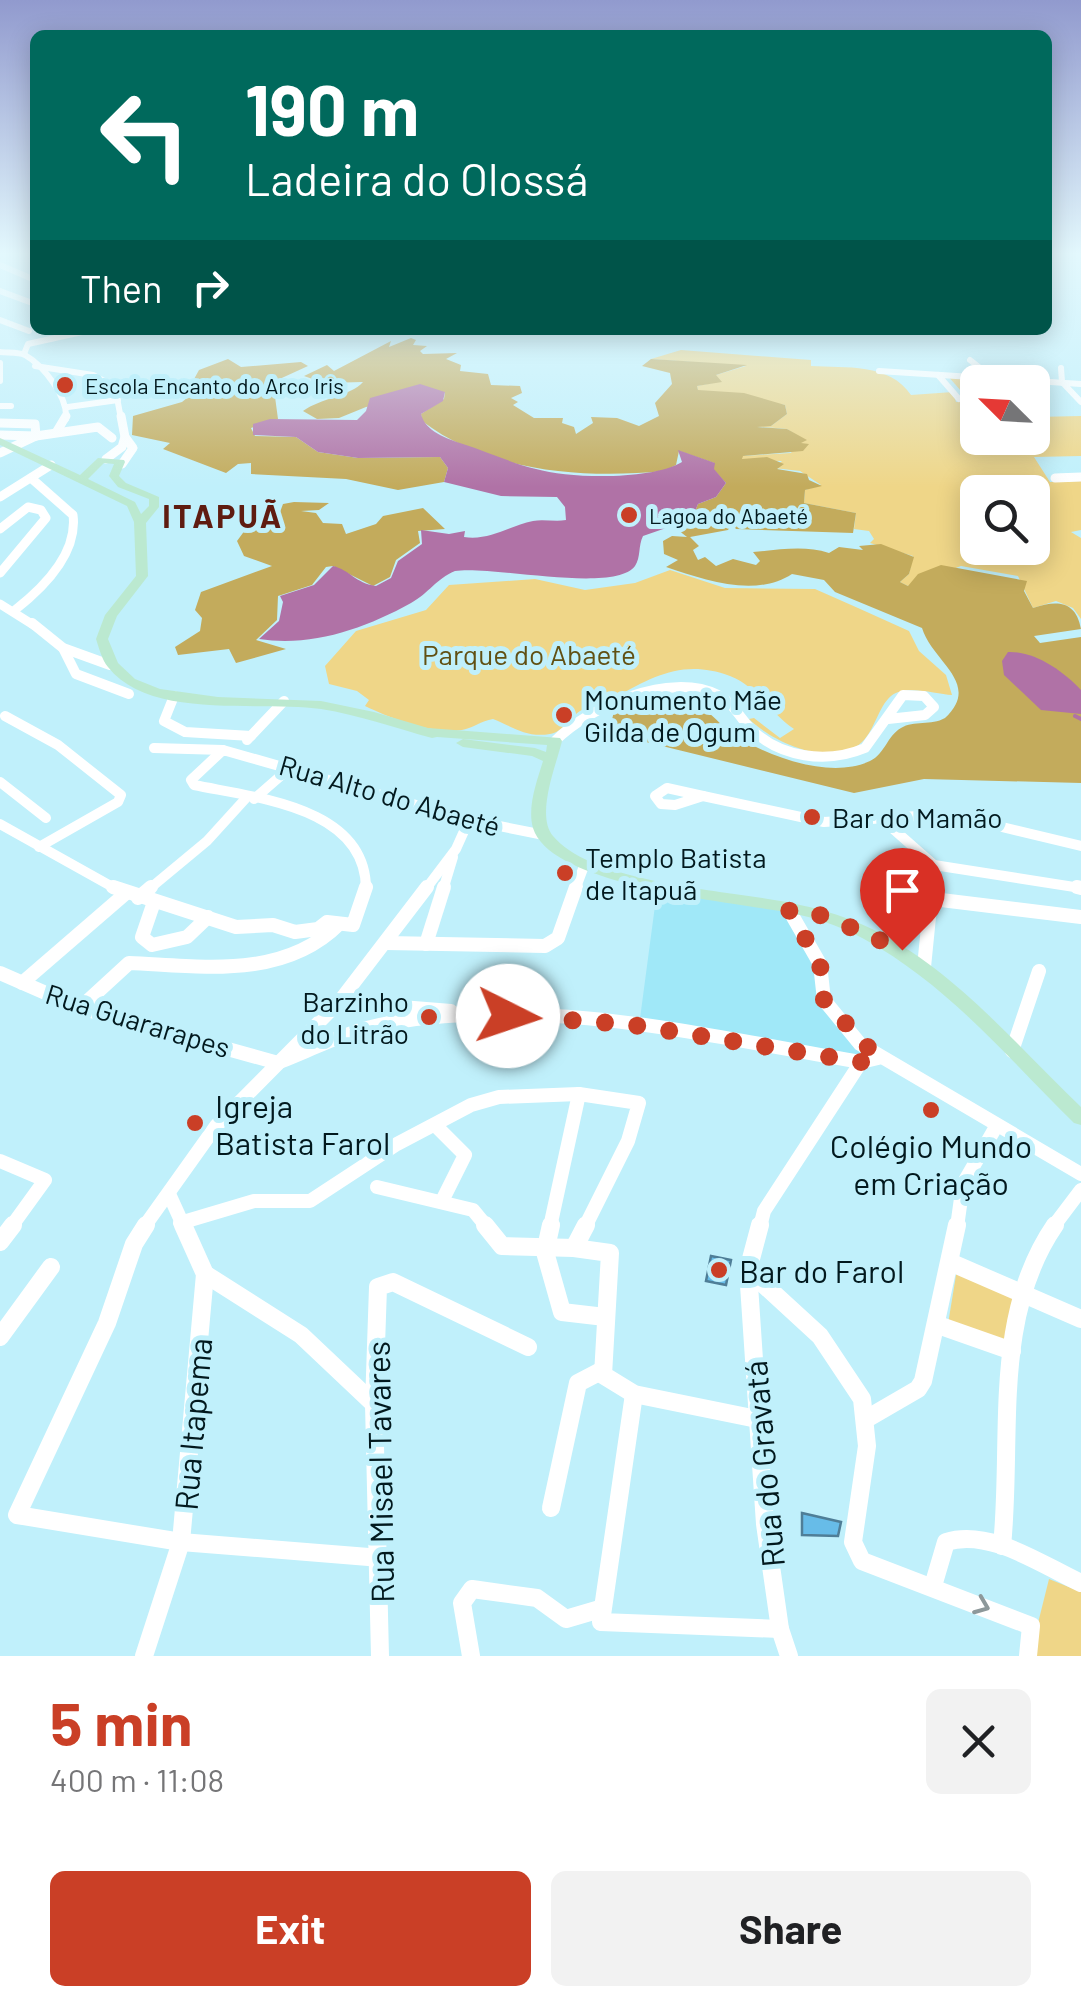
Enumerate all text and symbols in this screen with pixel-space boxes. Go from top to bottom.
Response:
text: 190 m [245,66,419,150]
icon: left [80,70,210,200]
text: Ladeira do Olossá [245,151,588,205]
icon: right [183,260,238,315]
text: Then [80,265,163,311]
north arrow [960,365,1050,455]
map controls [960,365,1050,565]
place label: Escola Encanto do Arco Iris [85,372,344,398]
marker: Escola Encanto do Arco Iris [54,374,76,396]
button: search [960,475,1050,565]
district label: ITAPUÃ [162,496,284,534]
place label: Lagoa do Abaeté [649,502,808,528]
marker: Lagoa do Abaeté [618,504,640,526]
park label: Parque do Abaeté [422,637,636,671]
place label: Monumento Mãe Gilda de Ogum [584,682,782,748]
marker: Monumento Mãe Gilda de Ogum [553,704,575,726]
street label: Rua Alto do Abaeté [276,747,504,843]
place label: Bar do Mamão [832,800,1002,834]
marker: Bar do Mamão [801,806,823,828]
place label: Templo Batista de Itapuã [585,840,767,906]
pin [860,848,945,951]
marker: Templo Batista de Itapuã [554,862,576,884]
icon: arrive [875,863,930,918]
position arrow [456,964,560,1068]
street label: Rua Guararapes [42,976,234,1064]
place label: Barzinho do Litrão [300,984,409,1050]
marker: Barzinho do Litrão [418,1006,440,1028]
place label: Igreja Batista Farol [215,1086,390,1161]
marker: Colégio Mundo em Criação [920,1099,942,1121]
marker: Igreja Batista Farol [184,1112,206,1134]
place label: Colégio Mundo em Criação [830,1126,1032,1201]
place label: Bar do Farol [739,1251,904,1289]
marker: Bar do Farol [708,1259,730,1281]
street label: Rua Itapema [166,1336,218,1512]
street label: Rua Misael Tavares [358,1341,400,1603]
street label: Rua do Gravatá [735,1359,791,1569]
one-way arrow [972,1594,990,1614]
text: 5 min [50,1686,193,1758]
button: close [926,1689,1031,1794]
text: 400 m · 11:08 [50,1760,224,1798]
button: Exit [50,1871,531,1986]
button: Share [551,1871,1031,1986]

